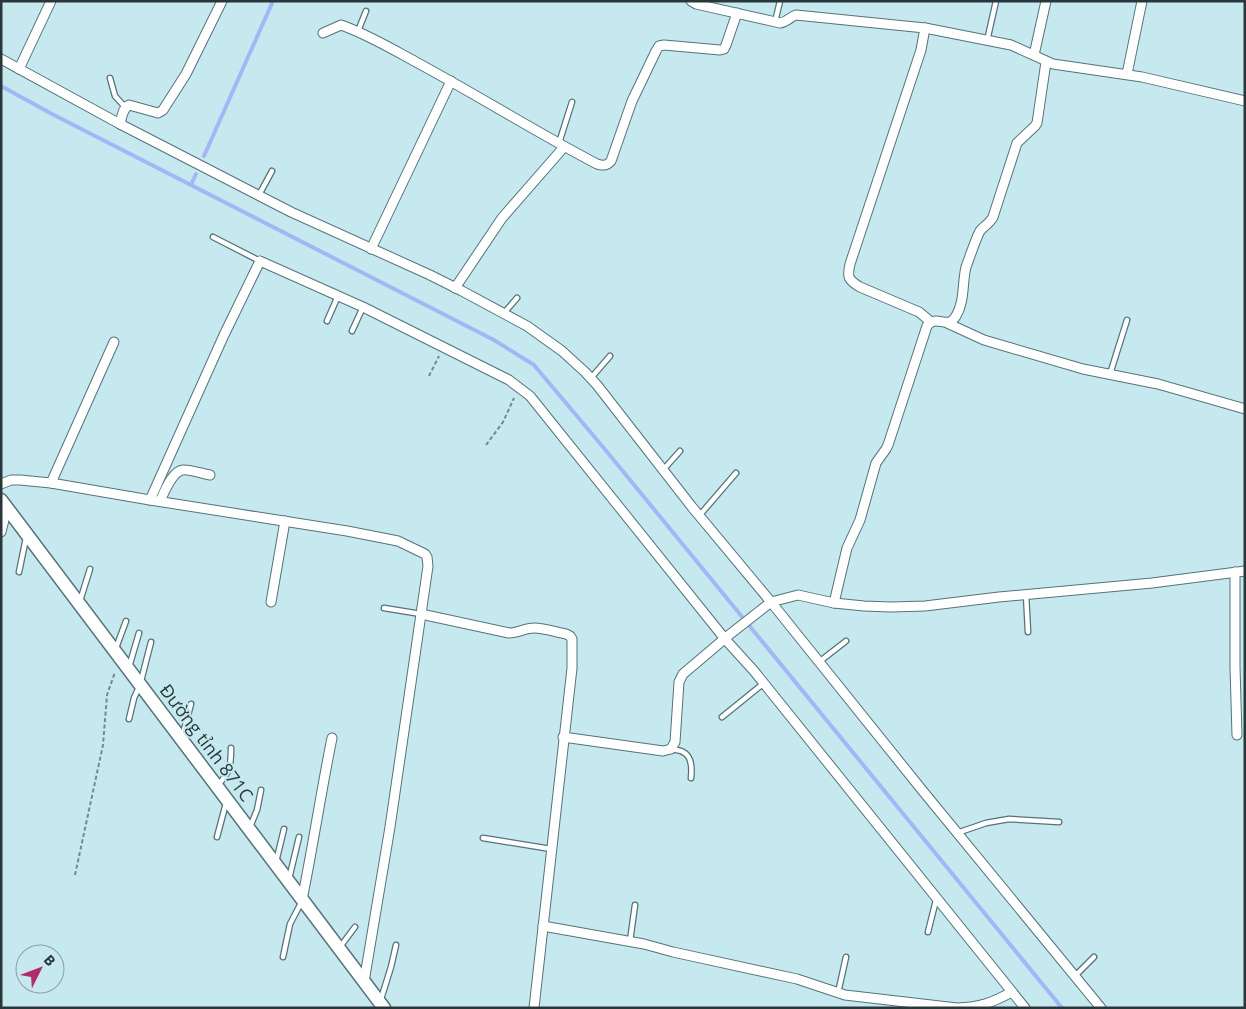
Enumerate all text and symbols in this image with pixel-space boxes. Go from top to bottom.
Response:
street label: Đường tỉnh 871C [155,679,259,806]
north arrow [15,944,65,994]
text: B [40,950,60,970]

